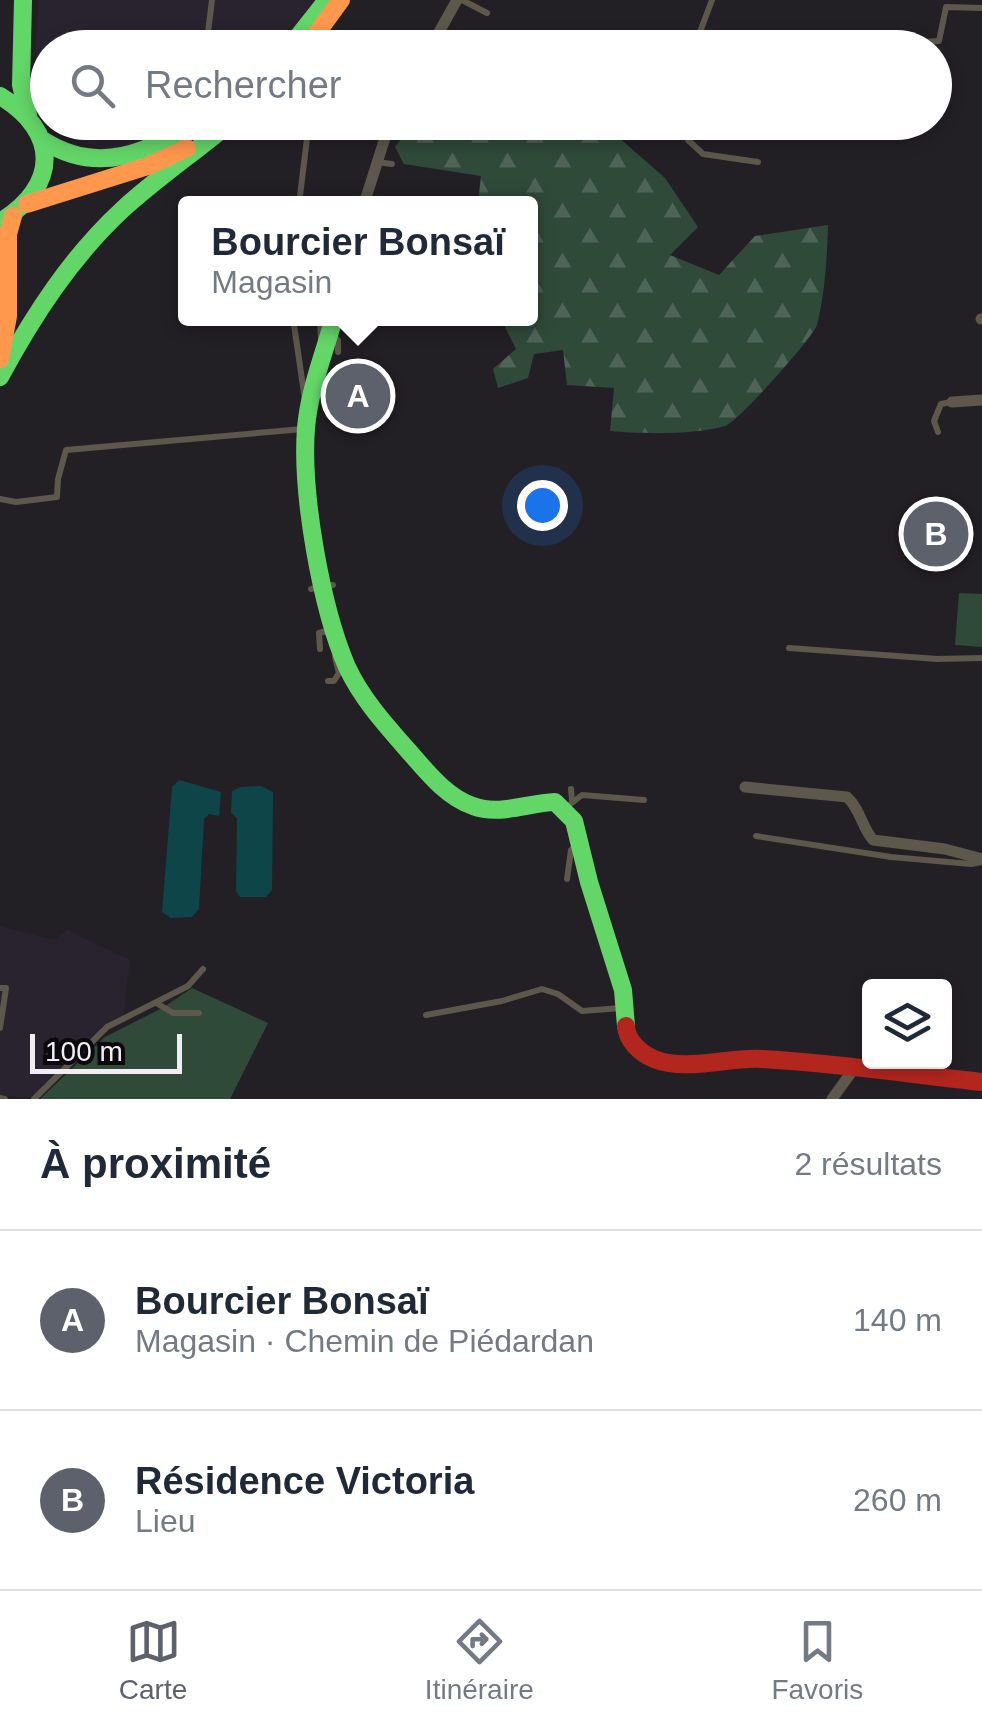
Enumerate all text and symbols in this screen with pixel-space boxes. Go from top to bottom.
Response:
search box [30,30,952,140]
icon: search [65,58,120,113]
text: Rechercher [145,64,341,106]
popup [178,196,538,326]
text: Bourcier Bonsaï [211,221,505,263]
text: Magasin [211,264,332,300]
pin: A [326,358,390,434]
your location [517,480,568,531]
pin: B [904,496,968,572]
map controls [862,979,952,1069]
button: layers [862,979,952,1069]
scale bar [30,1029,182,1074]
text: 100 m [45,1036,123,1067]
text: À proximité [40,1140,271,1187]
text: 2 résultats [794,1146,942,1182]
text: Bourcier Bonsaï [135,1280,429,1322]
text: A [61,1302,84,1338]
text: 140 m [853,1302,942,1338]
text: Magasin · Chemin de Piédardan [135,1323,594,1359]
text: Résidence Victoria [135,1460,474,1502]
text: B [61,1482,84,1518]
text: 260 m [853,1482,942,1518]
text: Lieu [135,1503,196,1539]
tab: Carte [119,1614,187,1706]
tab: Itinéraire [425,1614,534,1706]
tab: Favoris [771,1614,863,1706]

